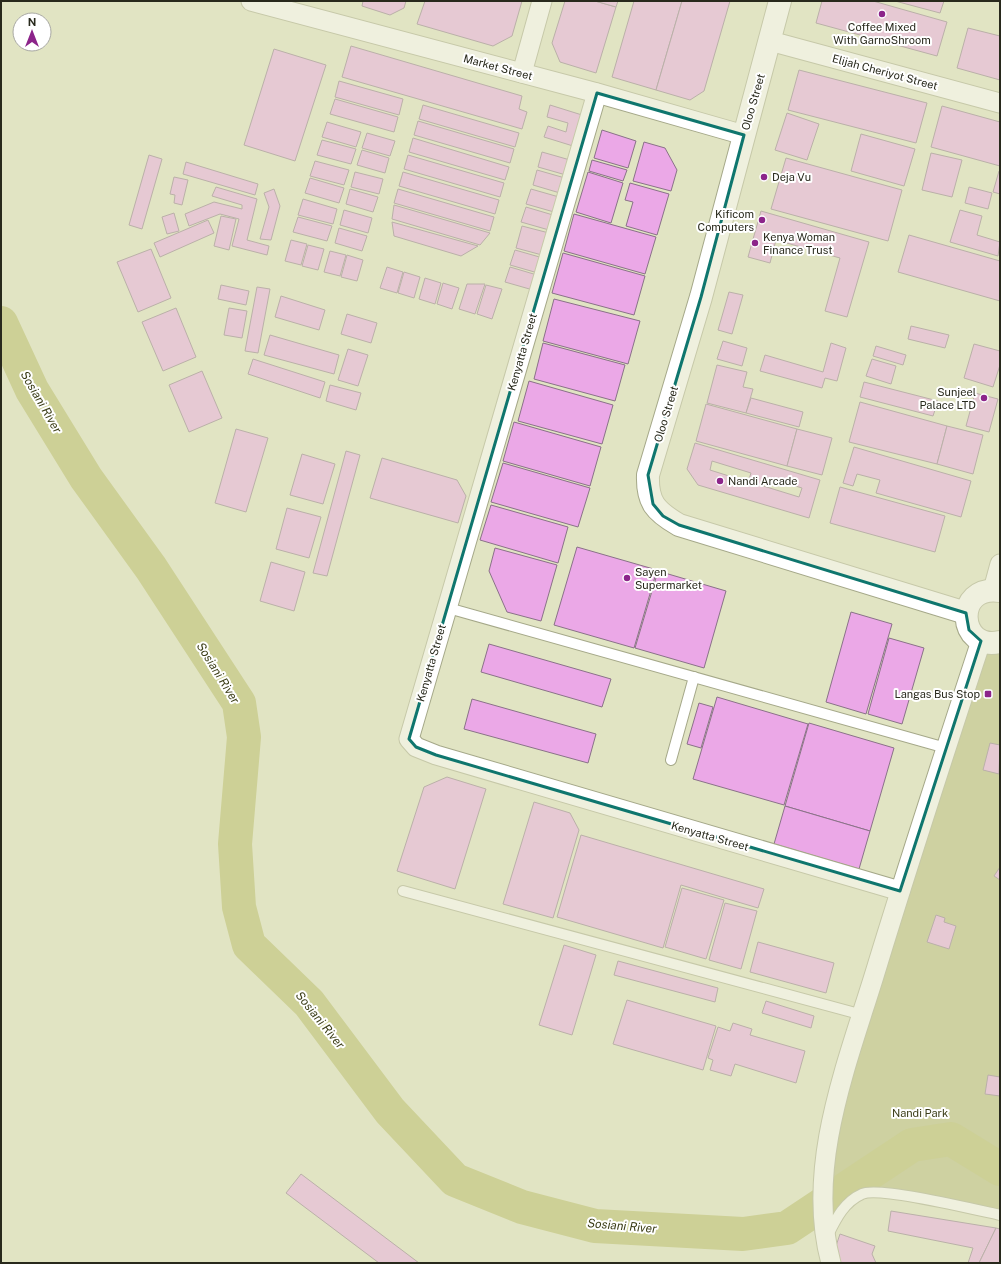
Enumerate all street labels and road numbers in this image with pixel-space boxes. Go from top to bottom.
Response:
street label: Market Street [462,52,534,82]
street label: Elijah Cheriyot Street [831,52,939,92]
street label: Oloo Street [739,72,767,132]
street label: Kenyatta Street [505,312,539,392]
street label: Oloo Street [652,384,680,444]
street label: Kenyatta Street [414,623,448,703]
street label: Kenyatta Street [670,819,750,853]

